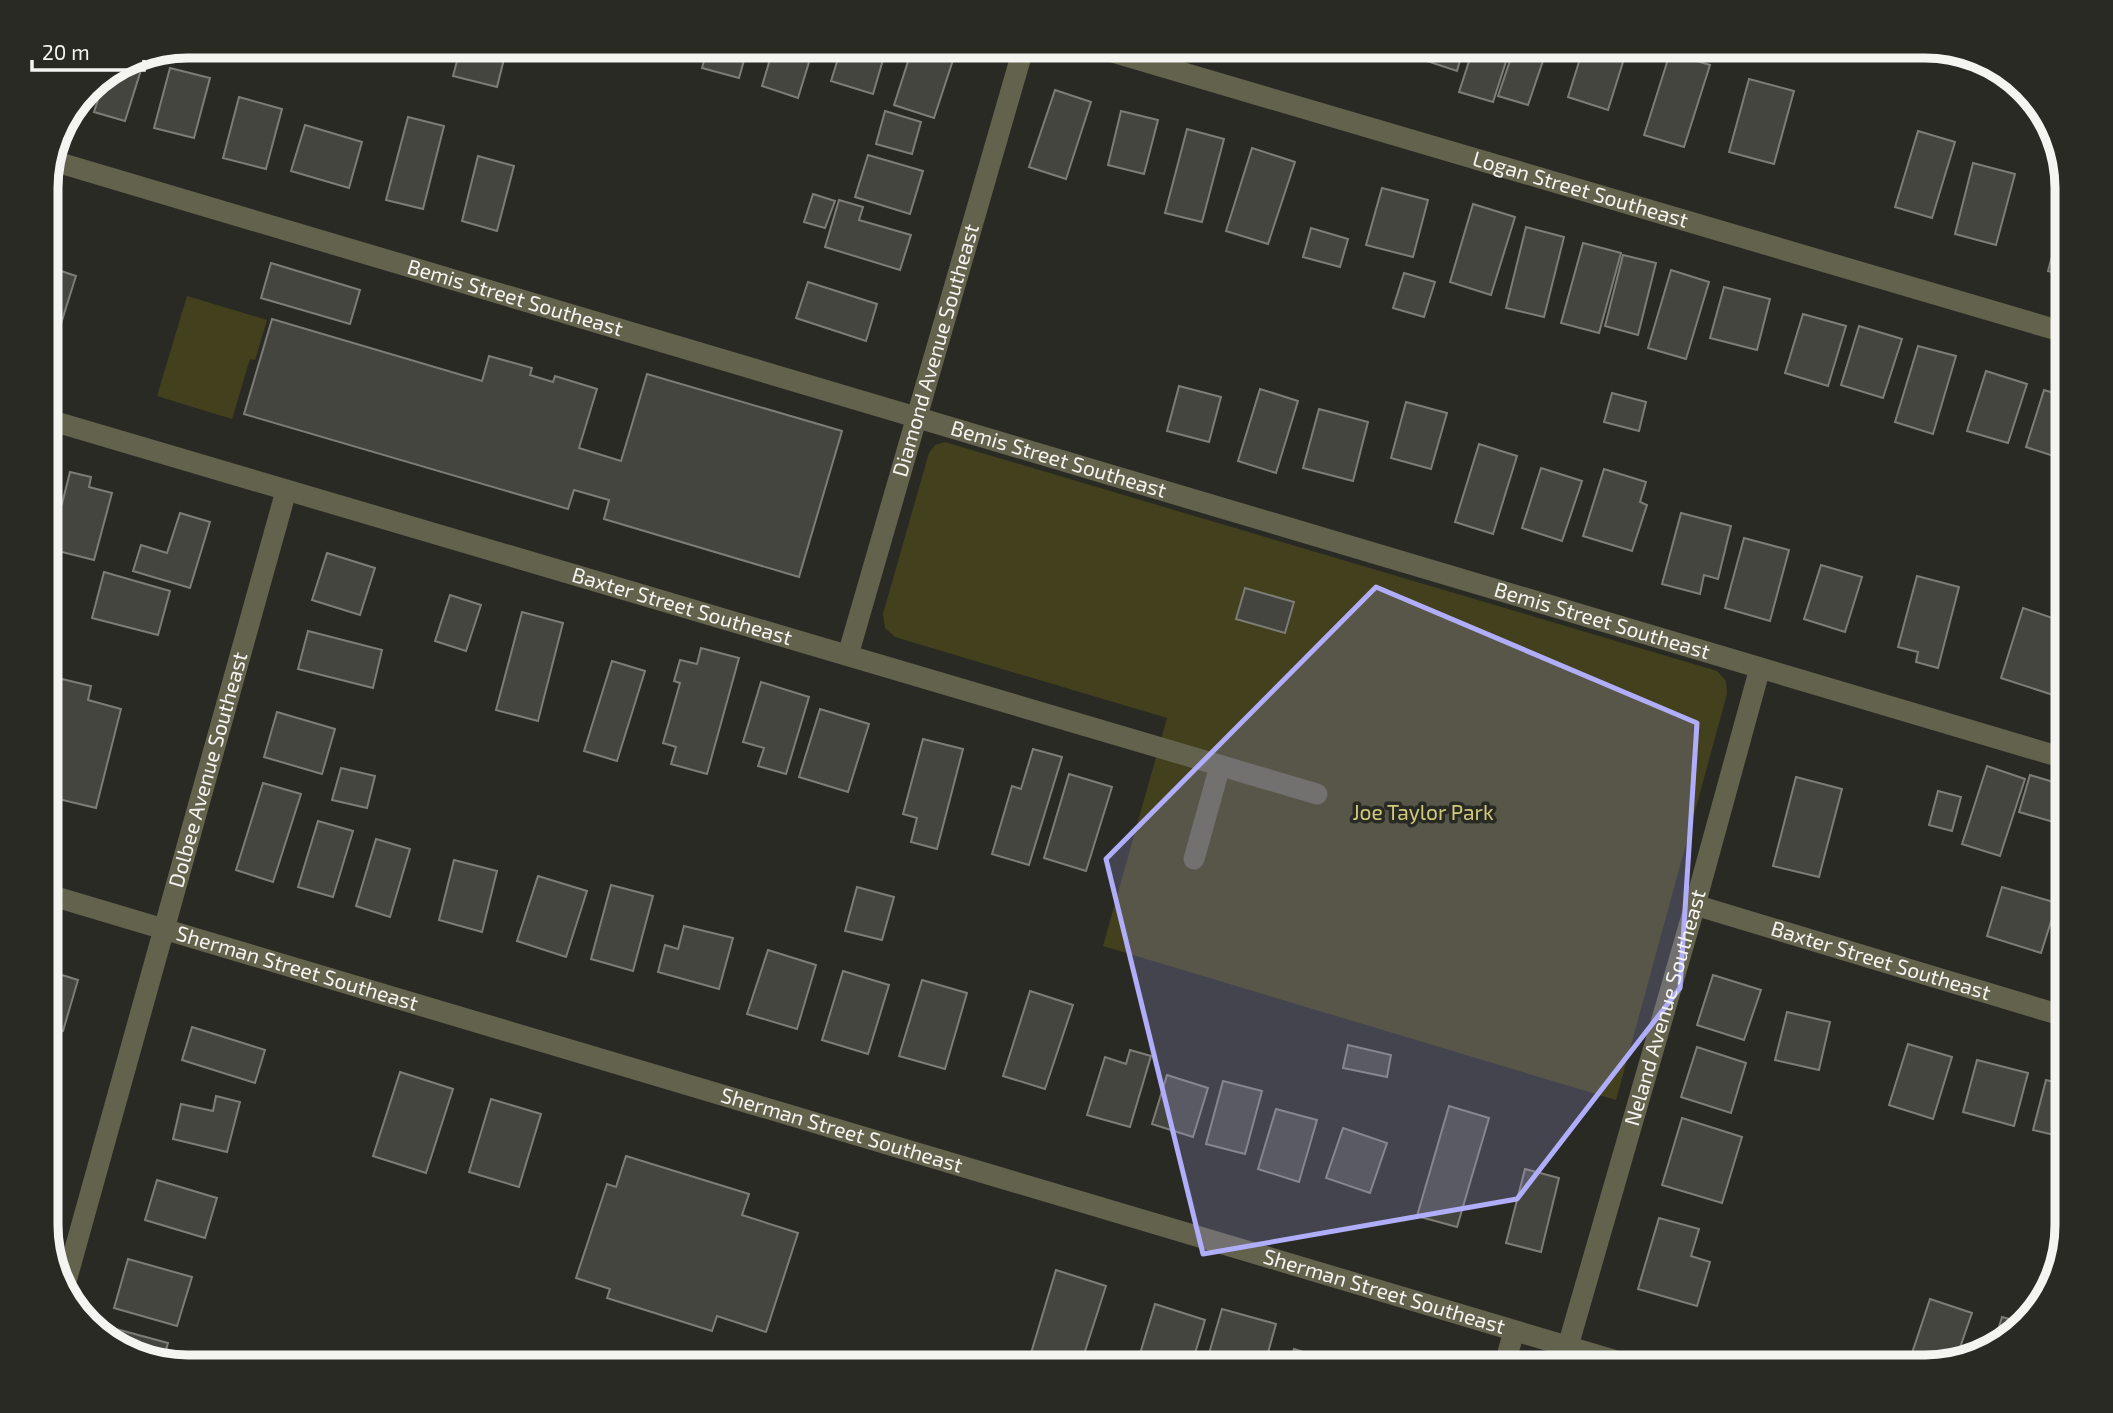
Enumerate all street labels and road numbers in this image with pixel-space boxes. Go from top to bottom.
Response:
street label: Logan Street Southeast [1470,145,1691,232]
street label: Diamond Avenue Southeast [886,221,983,479]
street label: Bemis Street Southeast [405,253,626,340]
street label: Bemis Street Southeast [948,414,1170,502]
street label: Baxter Street Southeast [569,561,795,649]
street label: Bemis Street Southeast [1492,576,1713,663]
street label: Dolbee Avenue Southeast [162,649,252,890]
street label: Neland Avenue Southeast [1618,886,1710,1128]
street label: Baxter Street Southeast [1768,915,1994,1004]
street label: Sherman Street Southeast [174,919,421,1015]
street label: Sherman Street Southeast [718,1081,966,1177]
street label: Sherman Street Southeast [1261,1243,1508,1338]

